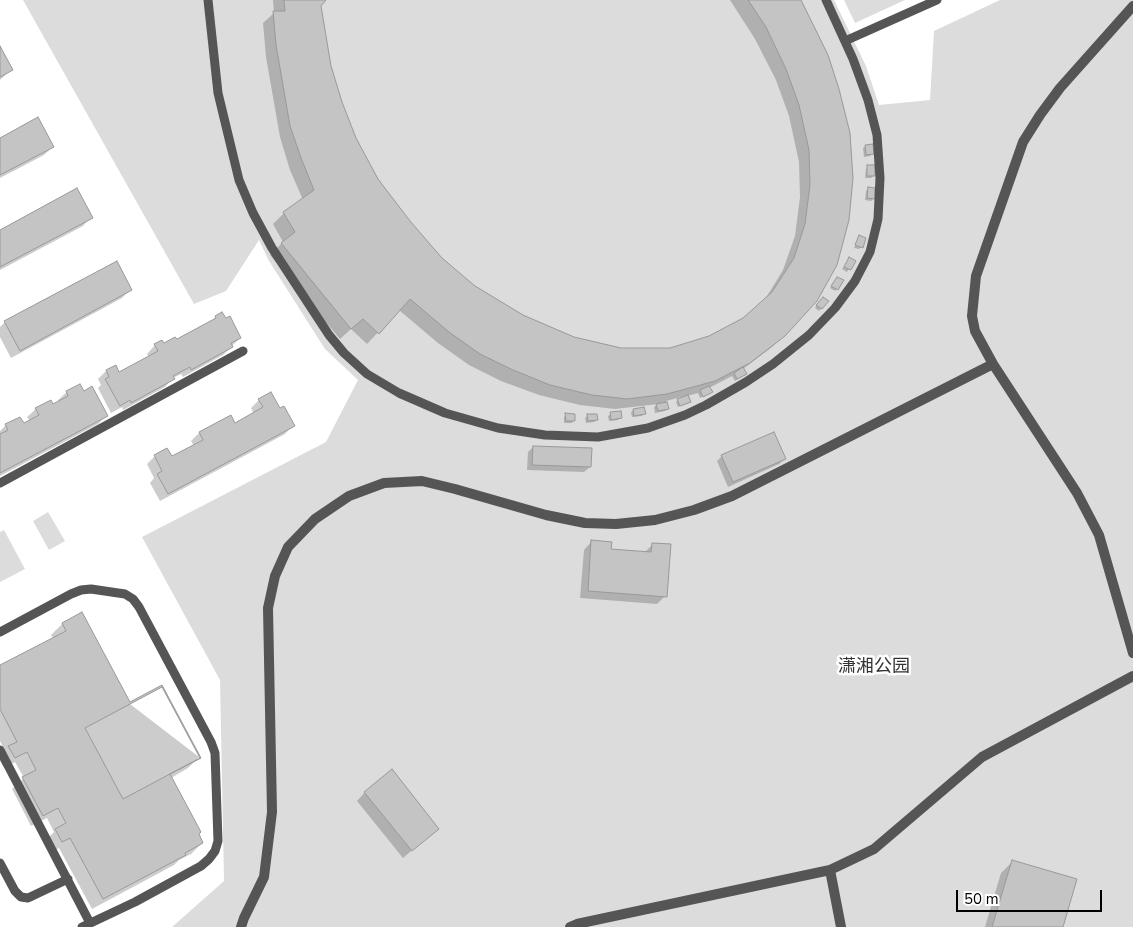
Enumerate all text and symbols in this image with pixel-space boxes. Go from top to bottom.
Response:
park label: 潇湘公园 [838,657,910,679]
scale bar [958,880,1104,912]
text: 50 m [964,889,999,909]

